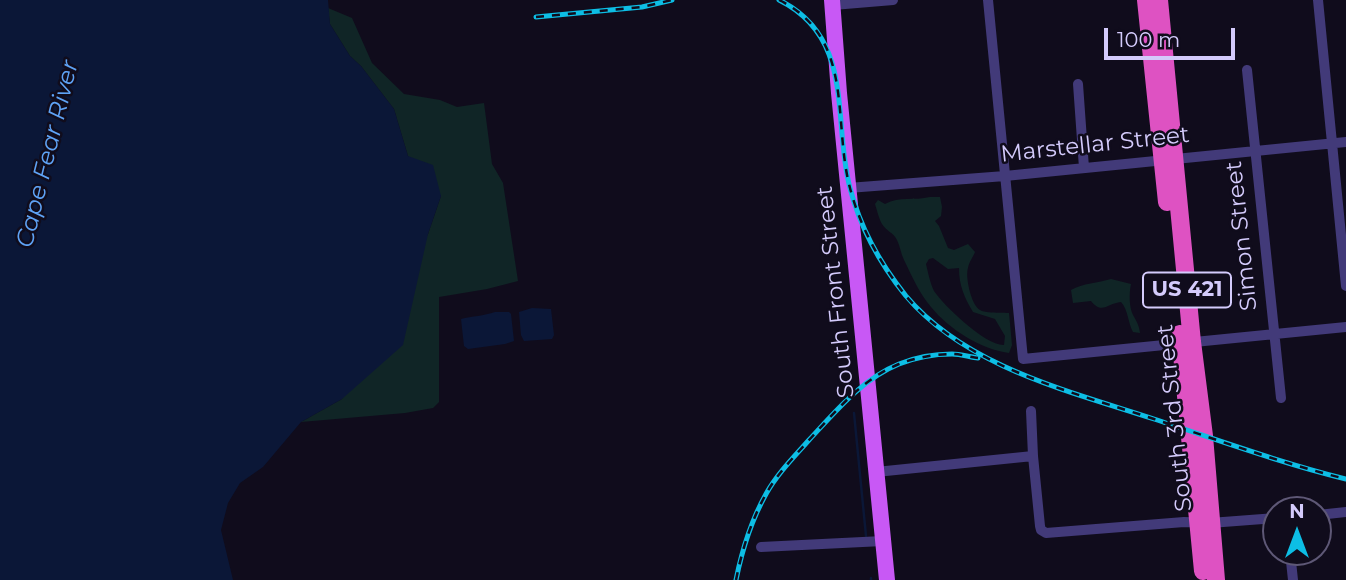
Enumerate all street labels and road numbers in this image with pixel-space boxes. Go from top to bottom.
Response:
street label: Marstellar Street [999,121,1191,169]
street label: Simon Street [1220,160,1264,312]
street label: South Front Street [811,185,861,399]
road number: US 421 [1143,272,1231,308]
street label: South 3rd Street [1151,323,1199,513]

